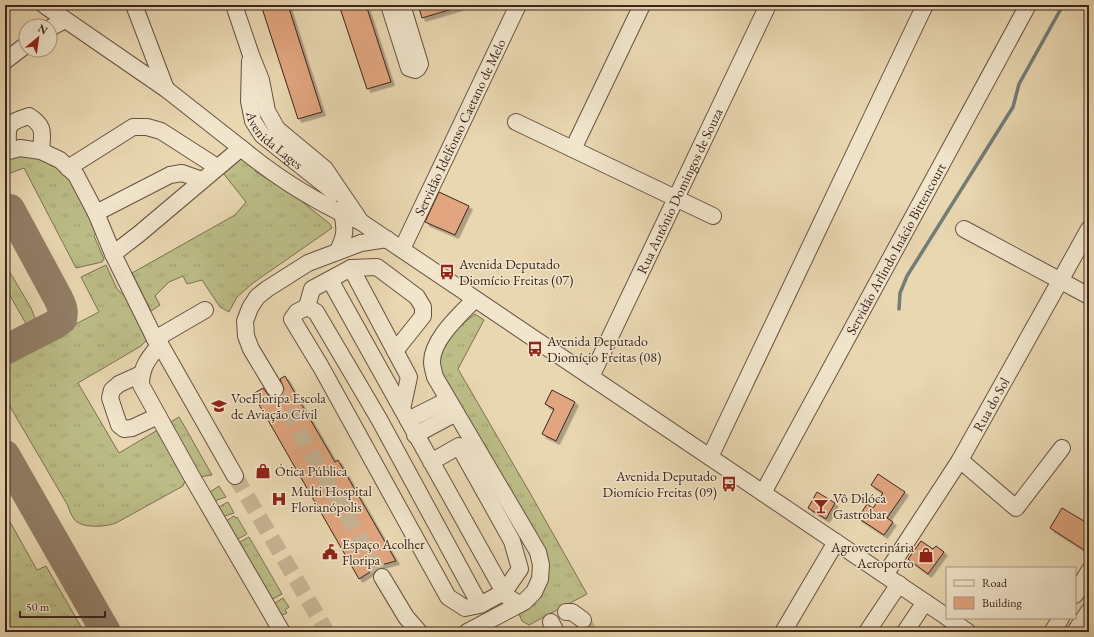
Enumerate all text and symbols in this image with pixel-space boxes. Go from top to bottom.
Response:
north arrow [18,18,58,58]
text: N [36,21,50,38]
street label: Servidão Idelfonso Caetano de Melo [410,36,510,218]
street label: Rua Antônio Domingos de Souza [632,105,727,277]
street label: Avenida Lages [242,109,307,173]
street label: Servidão Arlindo Inácio Bittencourt [842,159,950,338]
place label: Avenida Deputado Diomício Freitas (07) [458,255,573,289]
bus stop icon: Avenida Deputado Diomício Freitas (07) [438,263,456,281]
place label: Avenida Deputado Diomício Freitas (08) [546,332,661,366]
bus stop icon: Avenida Deputado Diomício Freitas (08) [526,340,544,358]
street label: Rua do Sol [969,374,1014,435]
place label: VoeFloripa Escola de Aviação Cívil [231,389,326,423]
school or university icon: VoeFloripa Escola de Aviação Cívil [210,397,228,415]
shop icon: Ótica Pública [254,462,272,480]
place label: Ótica Pública [275,462,348,480]
place label: Avenida Deputado Diomício Freitas (09) [603,467,717,501]
bus stop icon: Avenida Deputado Diomício Freitas (09) [720,475,738,493]
place label: Multi Hospital Florianópolis [291,482,372,516]
place label: Vô Dilóca Gastrobar [833,489,887,523]
hospital icon: Multi Hospital Florianópolis [270,490,288,508]
bar icon: Vô Dilóca Gastrobar [812,497,830,515]
place label: Espaço Acolher Floripa [342,535,425,569]
place label: Agroveterinária Aeroporto [830,538,914,572]
public building icon: Espaço Acolher Floripa [321,543,339,561]
shop icon: Agroveterinária Aeroporto [917,546,935,564]
legend [946,567,1076,619]
text: Road [982,575,1008,591]
scale bar [20,593,105,619]
text: Building [982,595,1023,611]
text: 50 m [26,599,50,615]

